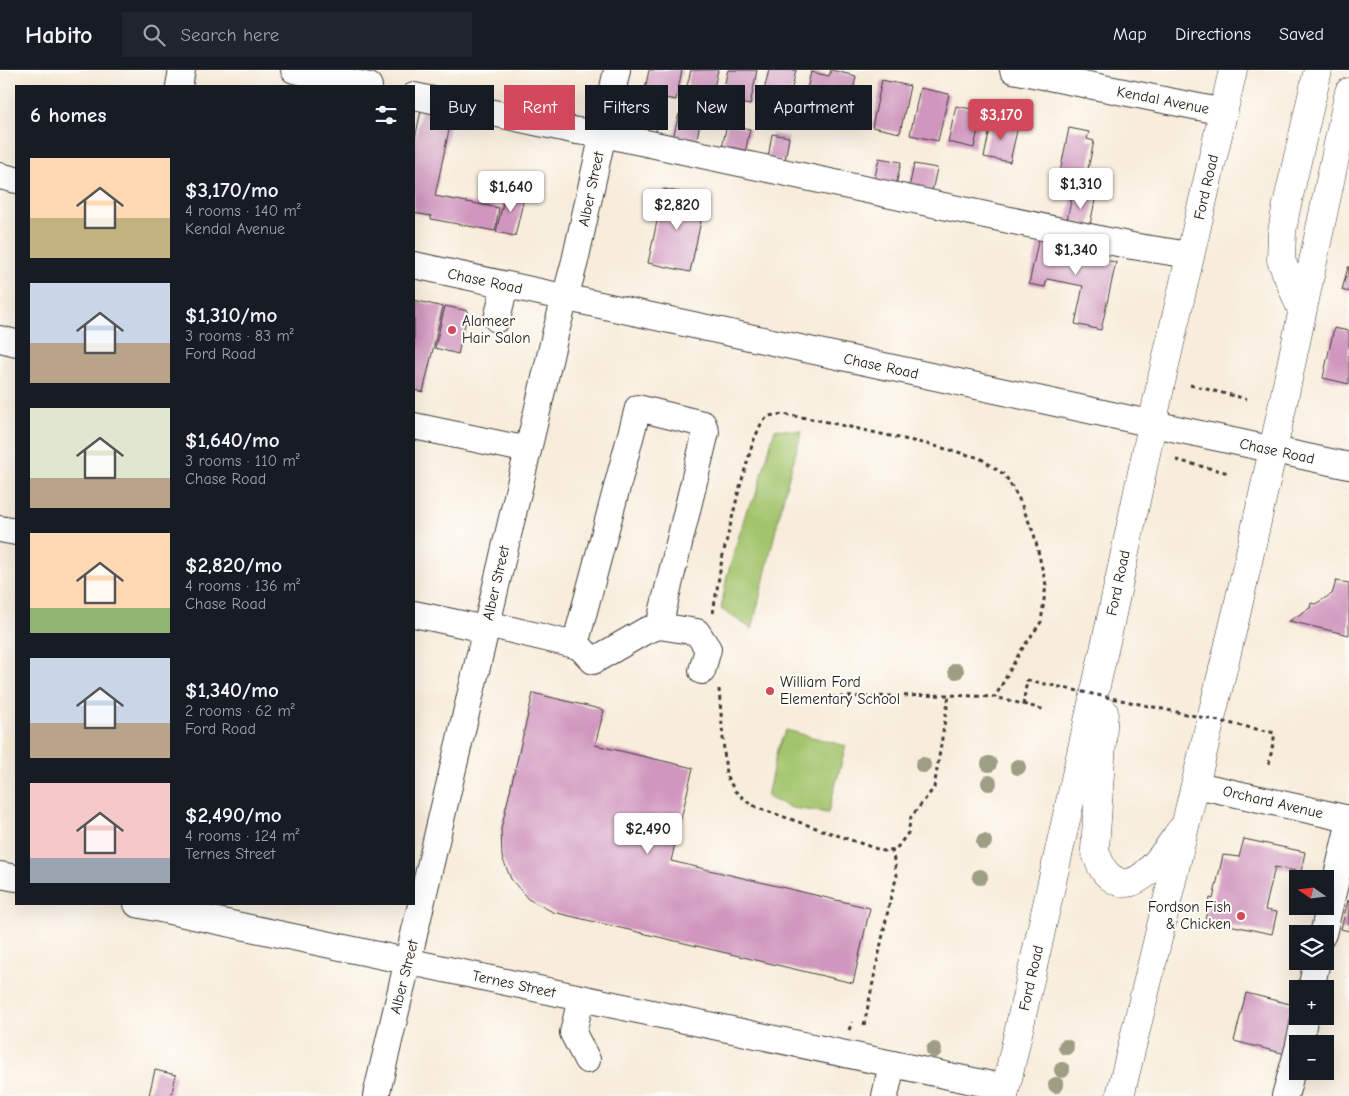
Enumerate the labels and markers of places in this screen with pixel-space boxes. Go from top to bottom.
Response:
pin: $3,170 [960,98,1042,141]
pin: $1,310 [1040,168,1122,210]
pin: $1,640 [470,170,552,213]
pin: $2,820 [636,189,718,231]
pin: $1,340 [1035,234,1117,276]
place label: Alameer Hair Salon [462,312,531,347]
marker: Alameer Hair Salon [446,324,458,336]
place label: William Ford Elementary School [780,673,900,708]
marker: William Ford Elementary School [764,685,776,697]
pin: $2,490 [607,812,689,855]
place label: Fordson Fish & Chicken [1148,898,1231,933]
marker: Fordson Fish & Chicken [1235,910,1247,922]

